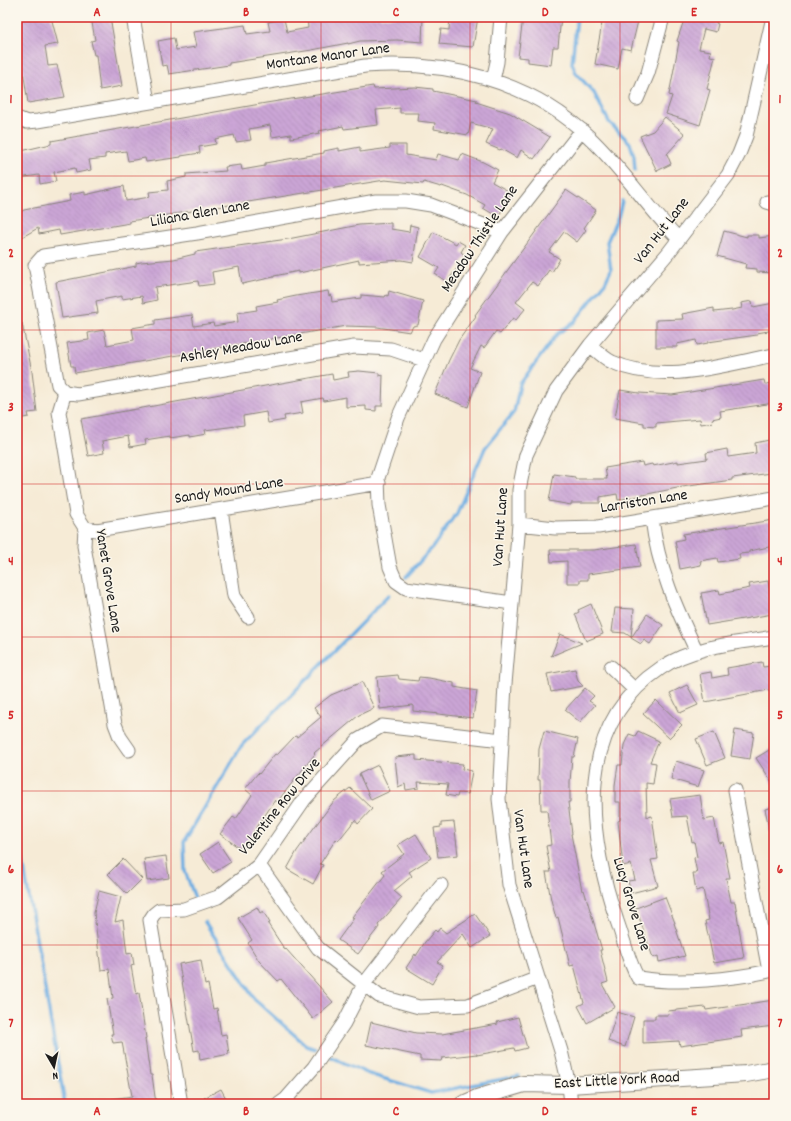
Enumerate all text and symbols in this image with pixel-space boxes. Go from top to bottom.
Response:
text: A [93,4,101,23]
text: B [243,4,249,23]
text: C [393,4,400,23]
text: D [542,4,549,23]
text: E [691,4,698,23]
street label: Montane Manor Lane [265,37,391,77]
text: 1 [10,91,13,110]
text: 1 [779,91,782,110]
street label: Meadow Thistle Lane [436,181,524,297]
street label: Van Hut Lane [628,193,696,269]
street label: Liliana Glen Lane [148,194,252,234]
text: 2 [8,245,14,264]
text: 2 [777,245,783,264]
street label: Ashley Meadow Lane [178,326,304,370]
text: 3 [8,399,14,418]
text: 3 [777,399,783,418]
street label: Sandy Mound Lane [173,471,285,511]
street label: Larriston Lane [599,484,689,520]
street label: Van Hut Lane [487,487,515,567]
street label: Yanet Grove Lane [88,528,128,634]
text: 4 [8,553,14,572]
text: 4 [777,553,783,572]
text: 5 [8,707,14,726]
text: 5 [777,707,783,726]
street label: Valentine Row Drive [233,753,327,861]
street label: Van Hut Lane [506,808,540,890]
street label: Lucy Grove Lane [606,854,656,954]
text: 6 [8,861,15,880]
text: 6 [777,861,784,880]
text: 7 [9,1015,14,1034]
text: 7 [778,1015,783,1034]
north arrow [34,1047,74,1087]
street label: East Little York Road [554,1066,680,1096]
text: N [51,1067,59,1083]
text: A [93,1103,101,1121]
text: B [243,1103,249,1121]
text: C [393,1103,400,1121]
text: D [542,1103,549,1121]
text: E [691,1103,698,1121]

